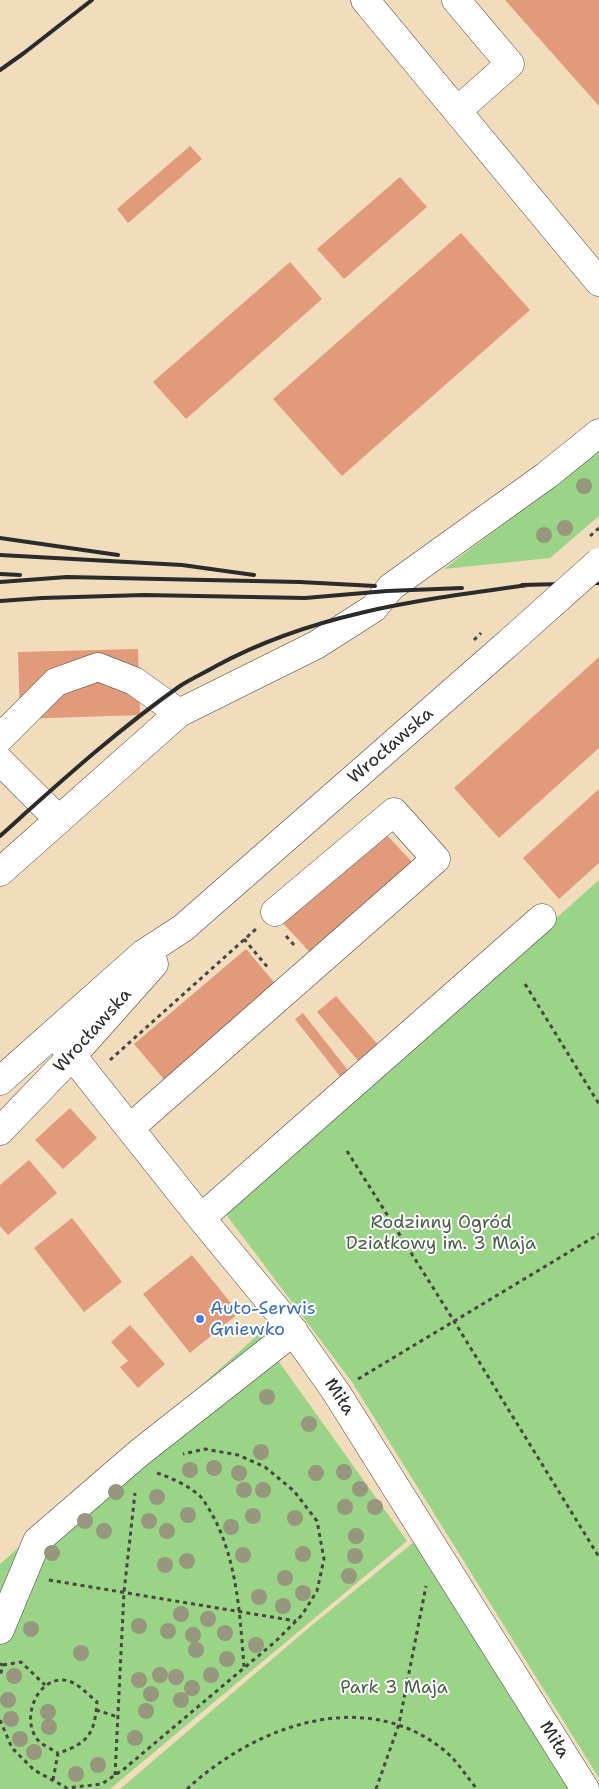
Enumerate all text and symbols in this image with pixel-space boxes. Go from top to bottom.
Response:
street label: Wrocławska [344,703,438,789]
street label: Wrocławska [50,984,136,1078]
park label: Rodzinny Ogród Działkowy im. 3 Maja [346,1212,536,1254]
place label: Auto-Serwis Gniewko [210,1298,316,1340]
marker: Auto-Serwis Gniewko [194,1313,206,1325]
street label: Miła [319,1374,359,1420]
park label: Park 3 Maja [340,1677,448,1699]
street label: Miła [534,1717,574,1763]

